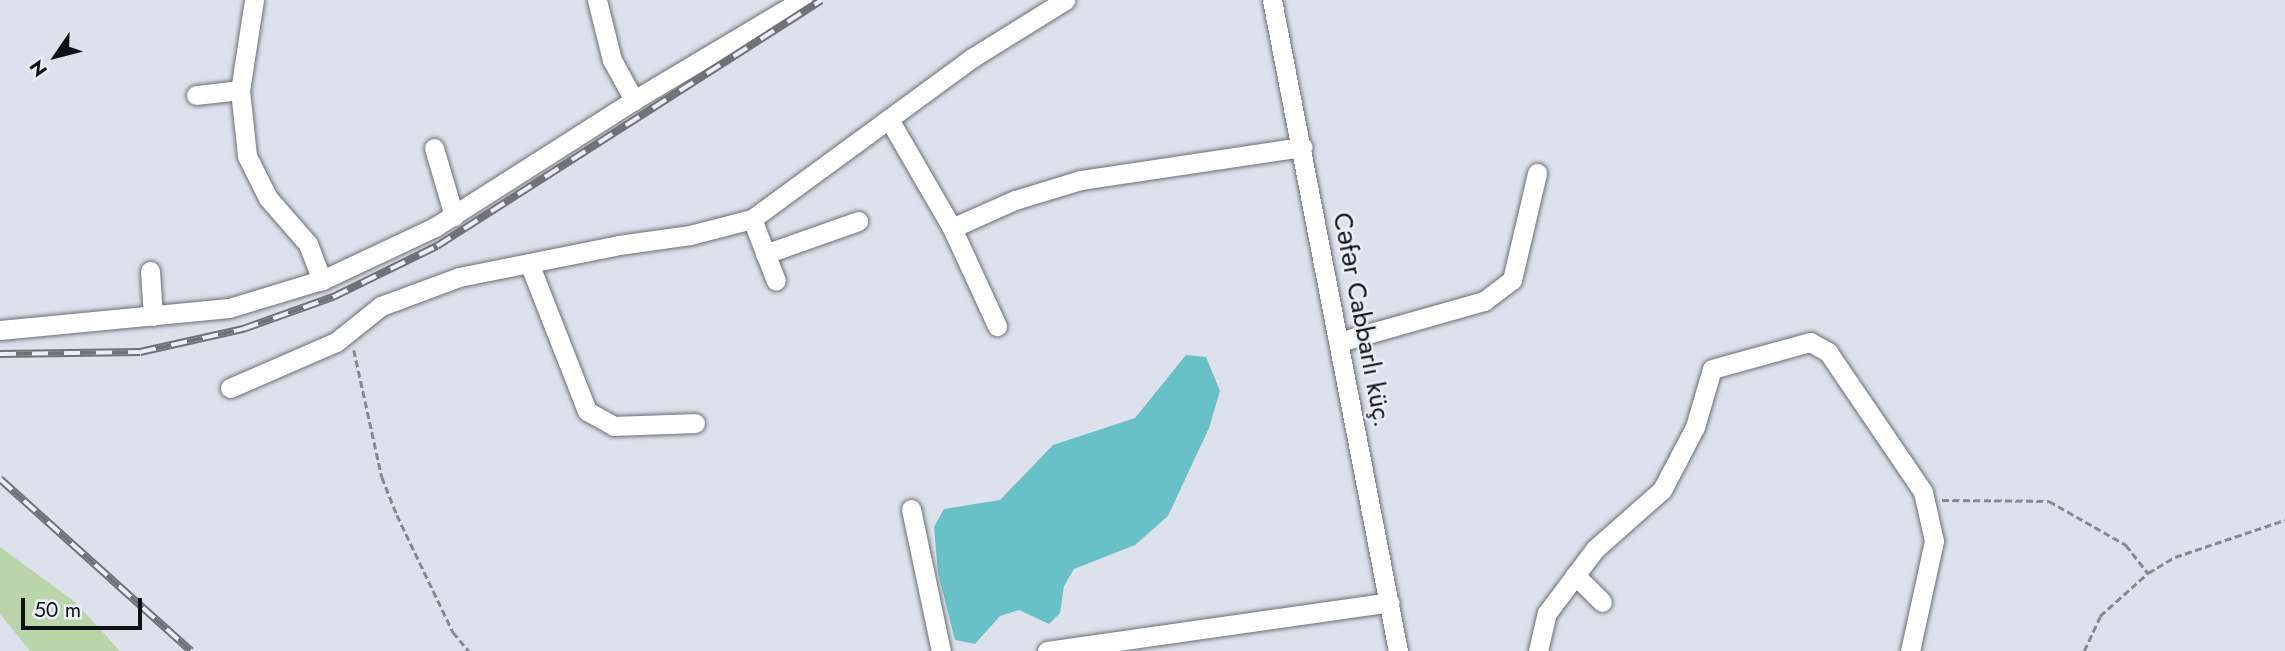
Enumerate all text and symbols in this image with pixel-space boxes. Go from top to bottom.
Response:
north arrow [21,21,91,91]
text: N [23,54,54,82]
street label: Cəfər Cabbarlı küç. [1326,210,1398,430]
scale bar [24,584,145,628]
text: 50 m [34,595,81,625]

